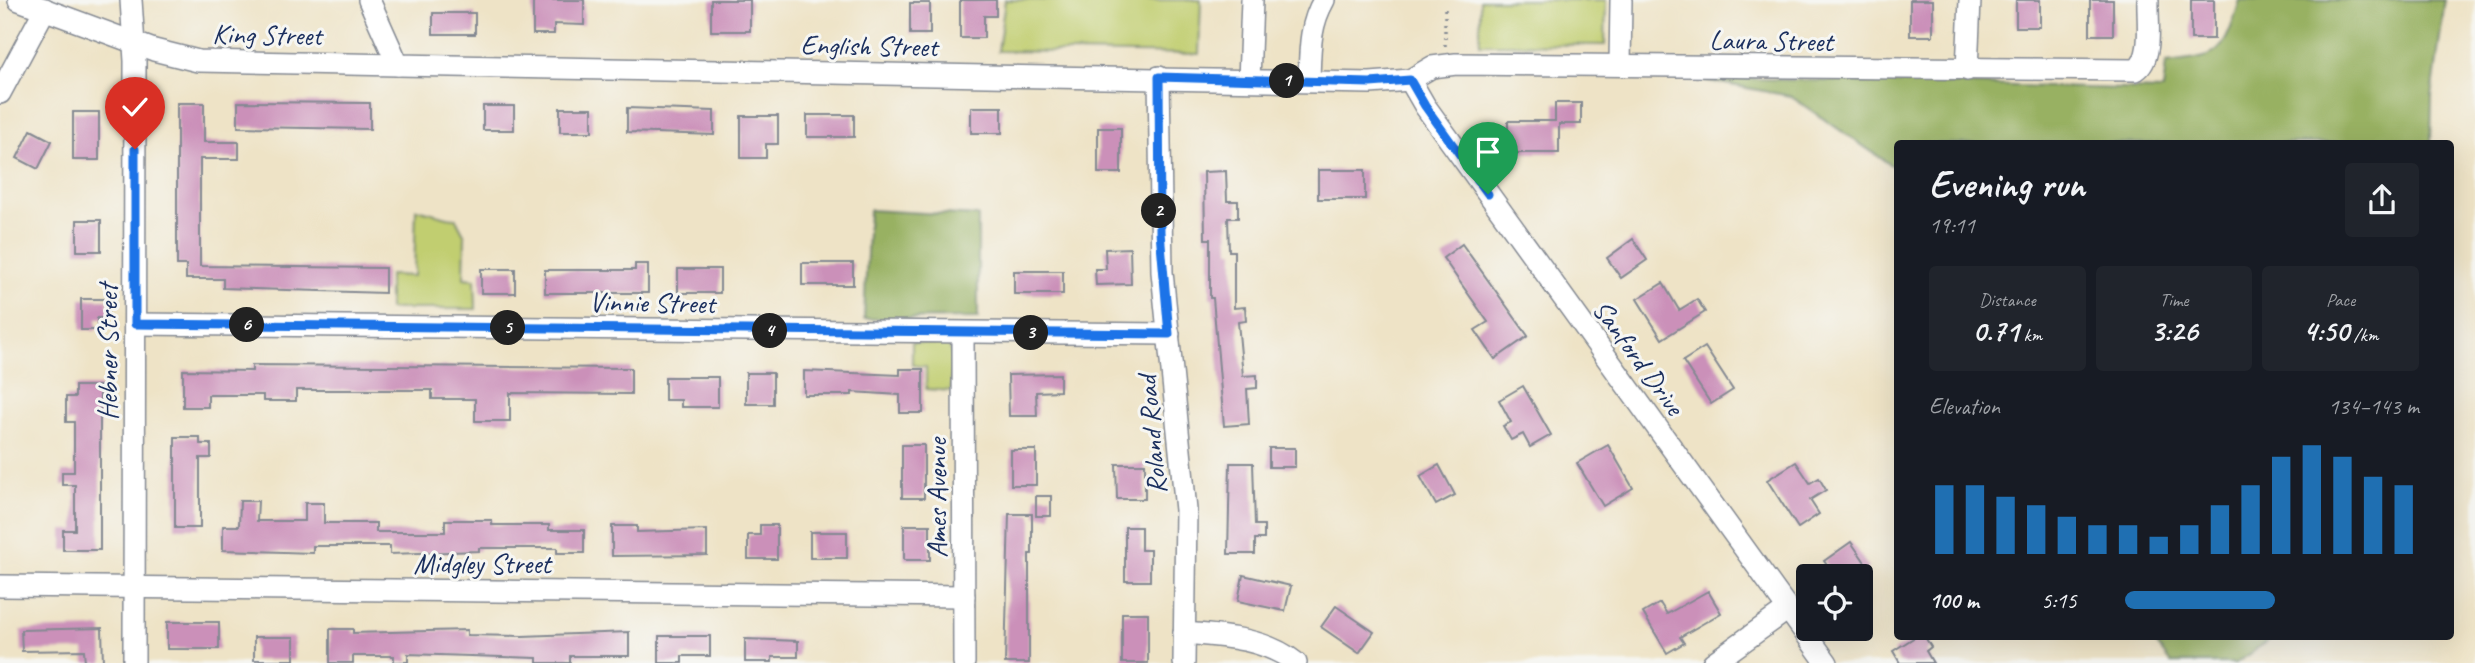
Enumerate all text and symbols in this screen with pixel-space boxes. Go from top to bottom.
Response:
street label: King Street [212,16,325,53]
street label: Laura Street [1709,22,1836,59]
street label: English Street [800,27,940,64]
pin: 1 [1270,64,1304,98]
text: 1 [1282,68,1291,92]
pin [105,77,165,149]
icon: check [116,88,154,126]
pin [1458,122,1518,194]
icon: arrive [1469,133,1507,171]
text: Evening run [1929,161,2085,208]
button: share [2345,163,2419,237]
pin: 2 [1142,194,1176,228]
text: 2 [1154,198,1163,222]
text: 19:11 [1929,211,1975,240]
street label: Hebner Street [90,280,125,420]
street label: Vinnie Street [589,284,718,321]
text: Distance [1979,288,2036,312]
text: Time [2159,288,2189,312]
text: Pace [2326,288,2355,312]
street label: Sanford Drive [1585,293,1693,423]
pin: 6 [230,308,264,342]
pin: 5 [490,310,526,346]
text: 6 [242,312,251,336]
text: 0.71 [1973,312,2019,350]
text: 3:26 [2150,312,2198,350]
text: 4:50 [2303,312,2349,350]
pin: 4 [752,314,788,348]
text: 5 [503,315,512,339]
pin: 3 [1014,316,1048,350]
text: 4 [765,318,774,342]
text: 3 [1026,320,1035,344]
text: km [2019,323,2042,347]
text: /km [2349,323,2378,347]
street label: Roland Road [1129,370,1174,496]
text: Elevation [1929,392,2000,421]
text: 134–143 m [2328,392,2419,421]
street label: Ames Avenue [919,436,954,558]
street label: Midgley Street [413,546,553,581]
map controls [1796,564,1873,641]
button: locate [1796,564,1873,641]
text: 100 m [1929,586,1979,615]
text: 5:15 [2041,586,2077,615]

